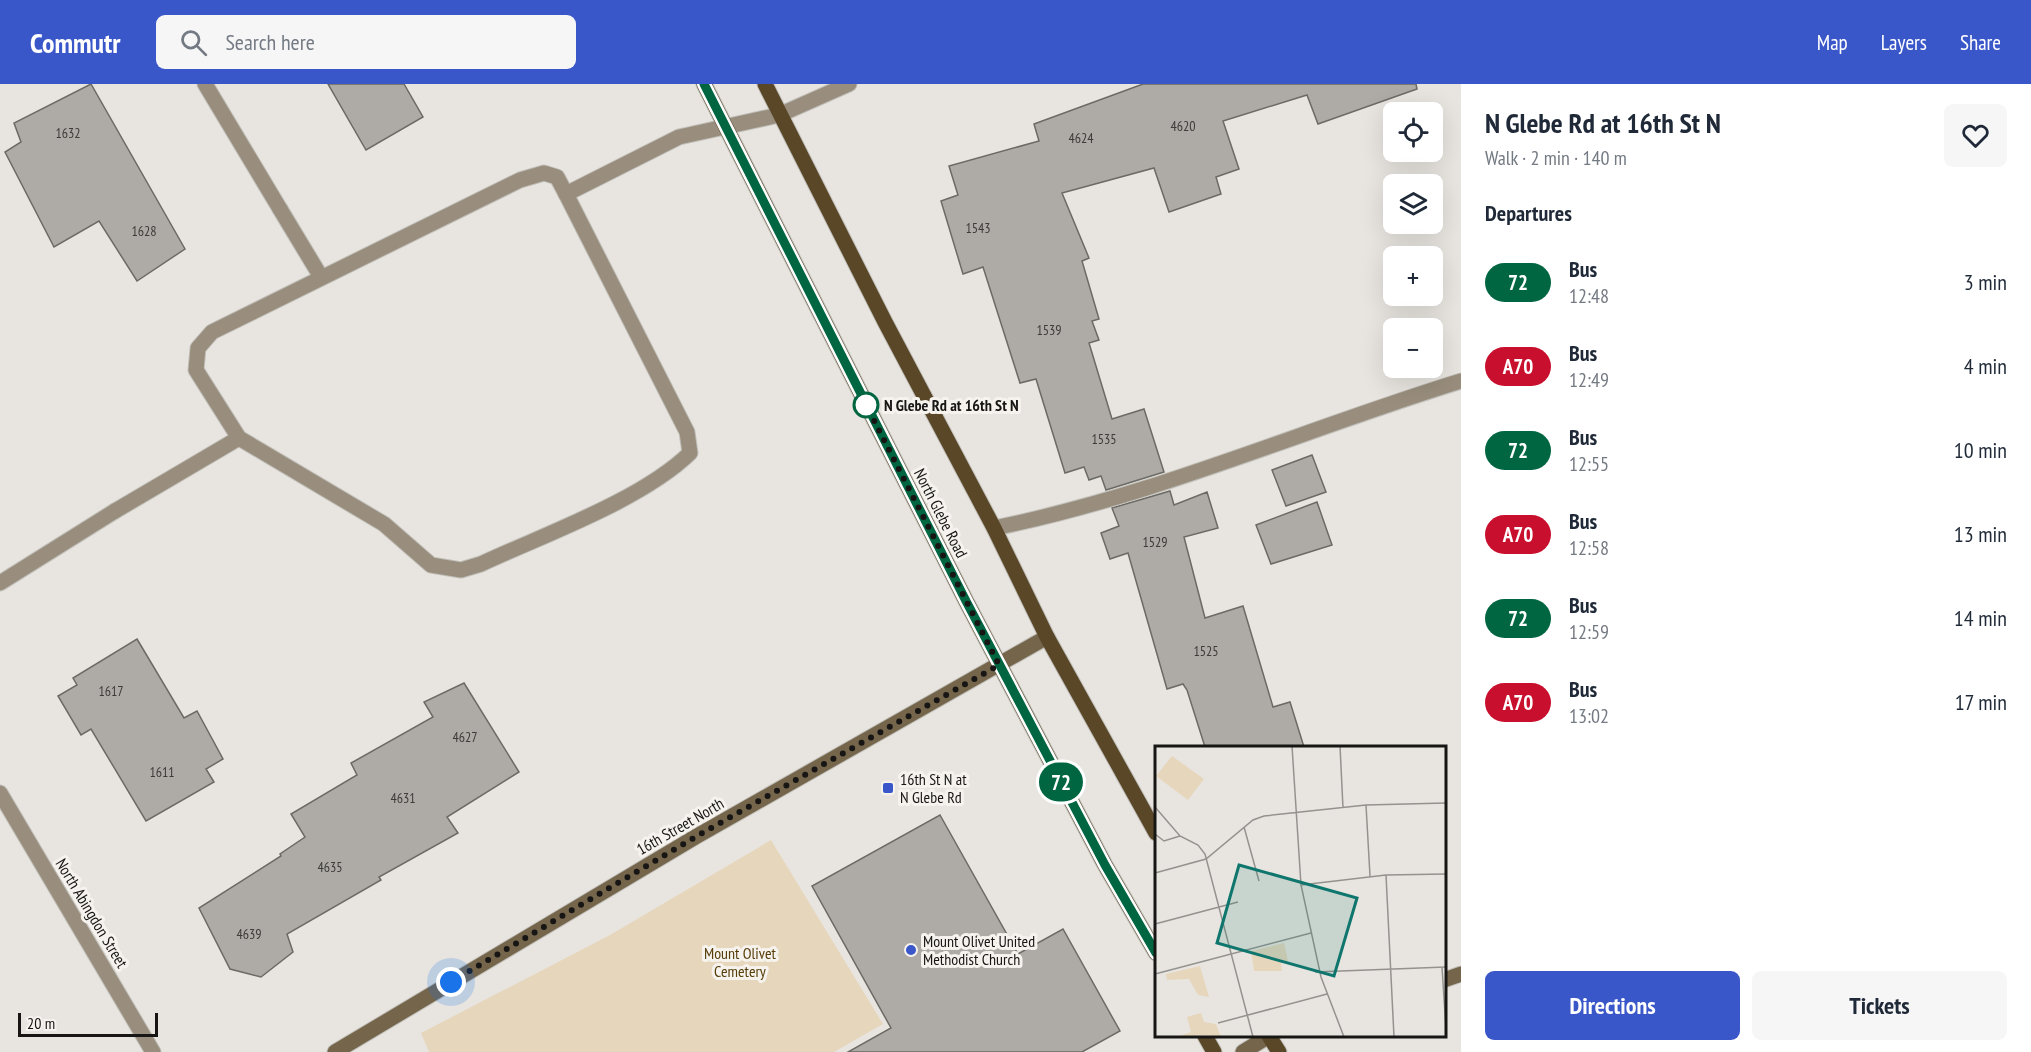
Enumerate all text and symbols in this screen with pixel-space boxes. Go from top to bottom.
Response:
search box [156,15,576,69]
text: Commutr [30,24,120,61]
icon: search [177,26,210,59]
text: Search here [225,28,315,56]
text: Map [1817,29,1848,56]
text: Layers [1881,29,1927,56]
text: Share [1960,29,2001,56]
map controls [1383,102,1443,378]
button: locate [1383,102,1443,162]
text: N Glebe Rd at 16th St N [1485,104,1721,141]
button: heart [1944,104,2007,167]
house number: 4620 [1170,117,1196,135]
house number: 1632 [55,124,81,142]
house number: 4624 [1068,129,1094,147]
text: Walk · 2 min · 140 m [1485,145,1627,171]
button: layers [1383,174,1443,234]
text: Departures [1485,199,1572,227]
house number: 1543 [965,219,991,237]
house number: 1628 [131,222,157,240]
button: + [1383,246,1443,306]
text: Bus [1569,255,1597,283]
text: 3 min [1964,268,2007,296]
text: 72 [1508,269,1528,296]
text: 12:48 [1569,283,1609,309]
button: − [1383,318,1443,378]
house number: 1539 [1036,321,1062,339]
text: Bus [1569,339,1597,367]
text: 4 min [1964,352,2007,380]
text: A70 [1503,353,1533,380]
text: 12:49 [1569,367,1609,393]
marker: N Glebe Rd at 16th St N [853,392,879,418]
place label: N Glebe Rd at 16th St N [884,395,1019,415]
text: Bus [1569,423,1597,451]
house number: 1535 [1091,430,1117,448]
text: 10 min [1954,436,2007,464]
text: 72 [1508,437,1528,464]
text: 12:55 [1569,451,1609,477]
street label: North Glebe Road [910,465,972,561]
text: Bus [1569,507,1597,535]
text: 13 min [1954,520,2007,548]
text: A70 [1503,521,1533,548]
house number: 1529 [1142,533,1168,551]
text: 12:58 [1569,535,1609,561]
text: Bus [1569,591,1597,619]
text: 14 min [1954,604,2007,632]
text: 72 [1508,605,1528,632]
text: 12:59 [1569,619,1609,645]
house number: 1525 [1193,642,1219,660]
text: Bus [1569,675,1597,703]
house number: 1617 [98,682,124,700]
text: 17 min [1955,688,2007,716]
text: A70 [1503,689,1533,716]
text: 13:02 [1569,703,1609,729]
house number: 4627 [452,728,478,746]
inset map [1155,746,1446,1037]
line badge: 72 [1034,762,1088,802]
house number: 1611 [149,763,175,781]
place label: 16th St N at N Glebe Rd [900,769,967,807]
text: 72 [1051,769,1071,796]
marker: 16th St N at N Glebe Rd [881,781,895,795]
house number: 4631 [390,789,416,807]
street label: 16th Street North [633,793,727,859]
street label: North Abingdon Street [51,855,133,972]
house number: 4635 [317,858,343,876]
house number: 4639 [236,925,262,943]
place label: Mount Olivet United Methodist Church [923,931,1035,969]
park label: Mount Olivet Cemetery [704,943,777,981]
marker: Mount Olivet United Methodist Church [904,943,918,957]
your location [436,967,466,997]
button: Directions [1485,971,1740,1040]
button: Tickets [1752,971,2007,1040]
scale bar [18,1010,158,1038]
text: 20 m [27,1013,55,1033]

